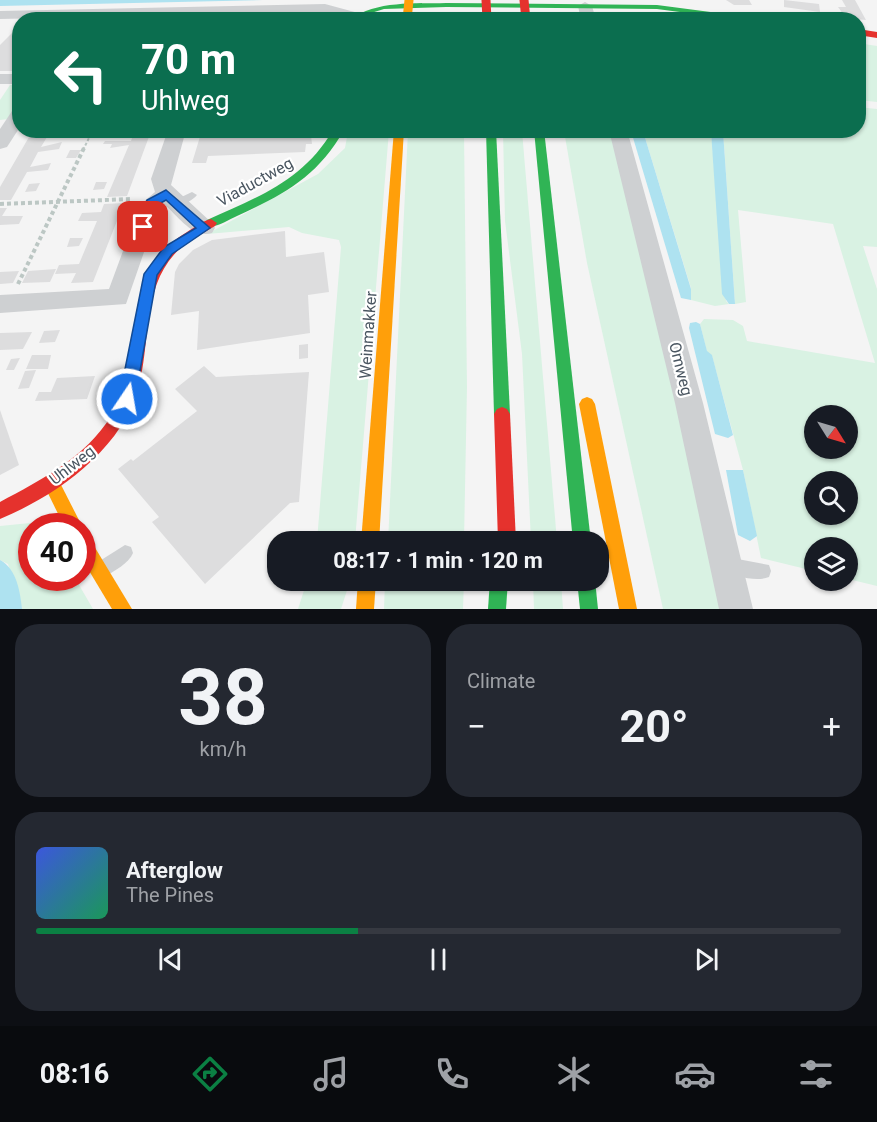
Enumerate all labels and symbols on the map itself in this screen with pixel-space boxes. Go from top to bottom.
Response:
street label: Viaductweg [214,153,296,211]
pin [117,201,168,252]
street label: Weinmakker [355,290,381,379]
street label: Omweg [665,340,697,398]
position arrow [95,367,159,431]
north arrow [804,405,858,459]
street label: Uhlweg [45,441,99,489]
speed limit sign: 40 [18,513,96,591]

